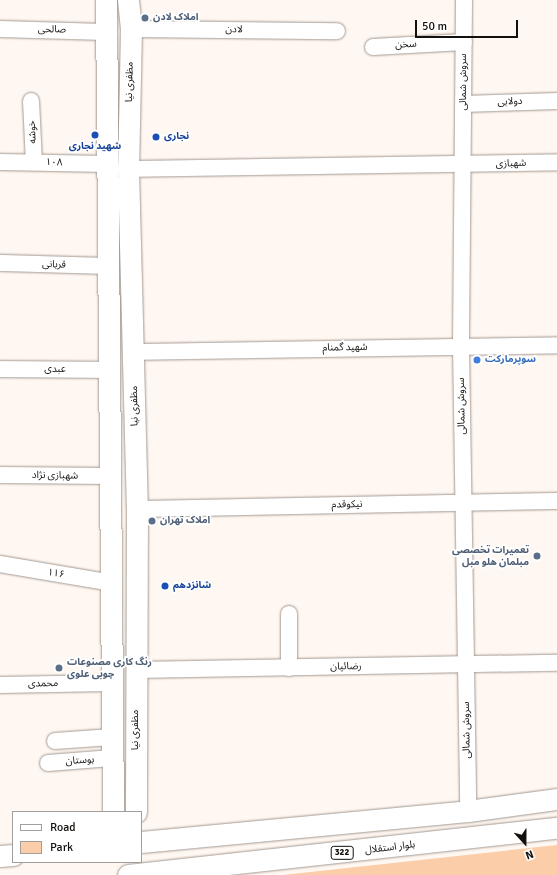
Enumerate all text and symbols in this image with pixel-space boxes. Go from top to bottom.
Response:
place label: املاک لادن [153,12,199,24]
scale bar [417,12,520,38]
marker: املاک لادن [140,13,150,23]
text: 50 m [422,19,447,34]
street label: صالحی [38,24,66,36]
street label: لادن [225,24,243,36]
street label: سخن [395,38,417,52]
street label: سروش شمالی [458,53,470,111]
street label: مظفری نیا [124,62,136,102]
street label: دولابی [497,96,523,108]
street label: خوشه [26,120,40,144]
marker: شهید نجاری [90,130,100,140]
place label: نجاری [164,131,189,143]
marker: نجاری [151,132,161,142]
place label: شهید نجاری [69,141,121,153]
street label: ۱۰۸ [45,157,63,169]
street label: شهبازی [496,157,526,171]
street label: قربانی [42,259,66,271]
street label: شهید گمنام [322,342,368,354]
place label: سوپرمارکت [485,354,536,366]
marker: سوپرمارکت [472,355,482,365]
street label: عبدی [44,364,66,376]
street label: سروش شمالی [456,377,468,435]
street label: مظفری نیا [129,386,141,426]
street label: شهبازی نژاد [32,470,78,482]
street label: نیکوقدم [331,499,363,511]
place label: املاک تهران [160,515,210,527]
marker: املاک تهران [147,516,157,526]
place label: تعمیرات تخصصی مبلمان هلو مبل [452,544,529,568]
marker: تعمیرات تخصصی مبلمان هلو مبل [532,551,542,561]
street label: ۱۱۶ [47,567,65,581]
place label: شانزدهم [173,580,211,592]
marker: شانزدهم [160,581,170,591]
place label: رنگ کاری مصنوعات چوبی علوی [67,656,152,680]
street label: رضائیان [330,661,362,673]
marker: رنگ کاری مصنوعات چوبی علوی [54,663,64,673]
street label: محمدی [28,678,58,690]
street label: سروش شمالی [461,701,473,759]
street label: مظفری نیا [130,710,142,750]
street label: بوستان [65,754,95,768]
legend [12,811,142,863]
text: Road [50,820,76,835]
north arrow [505,823,545,863]
street label: بلوار استقلال [364,839,416,857]
text: Park [50,840,73,855]
road number: 322 [330,846,354,860]
text: N [524,847,535,862]

